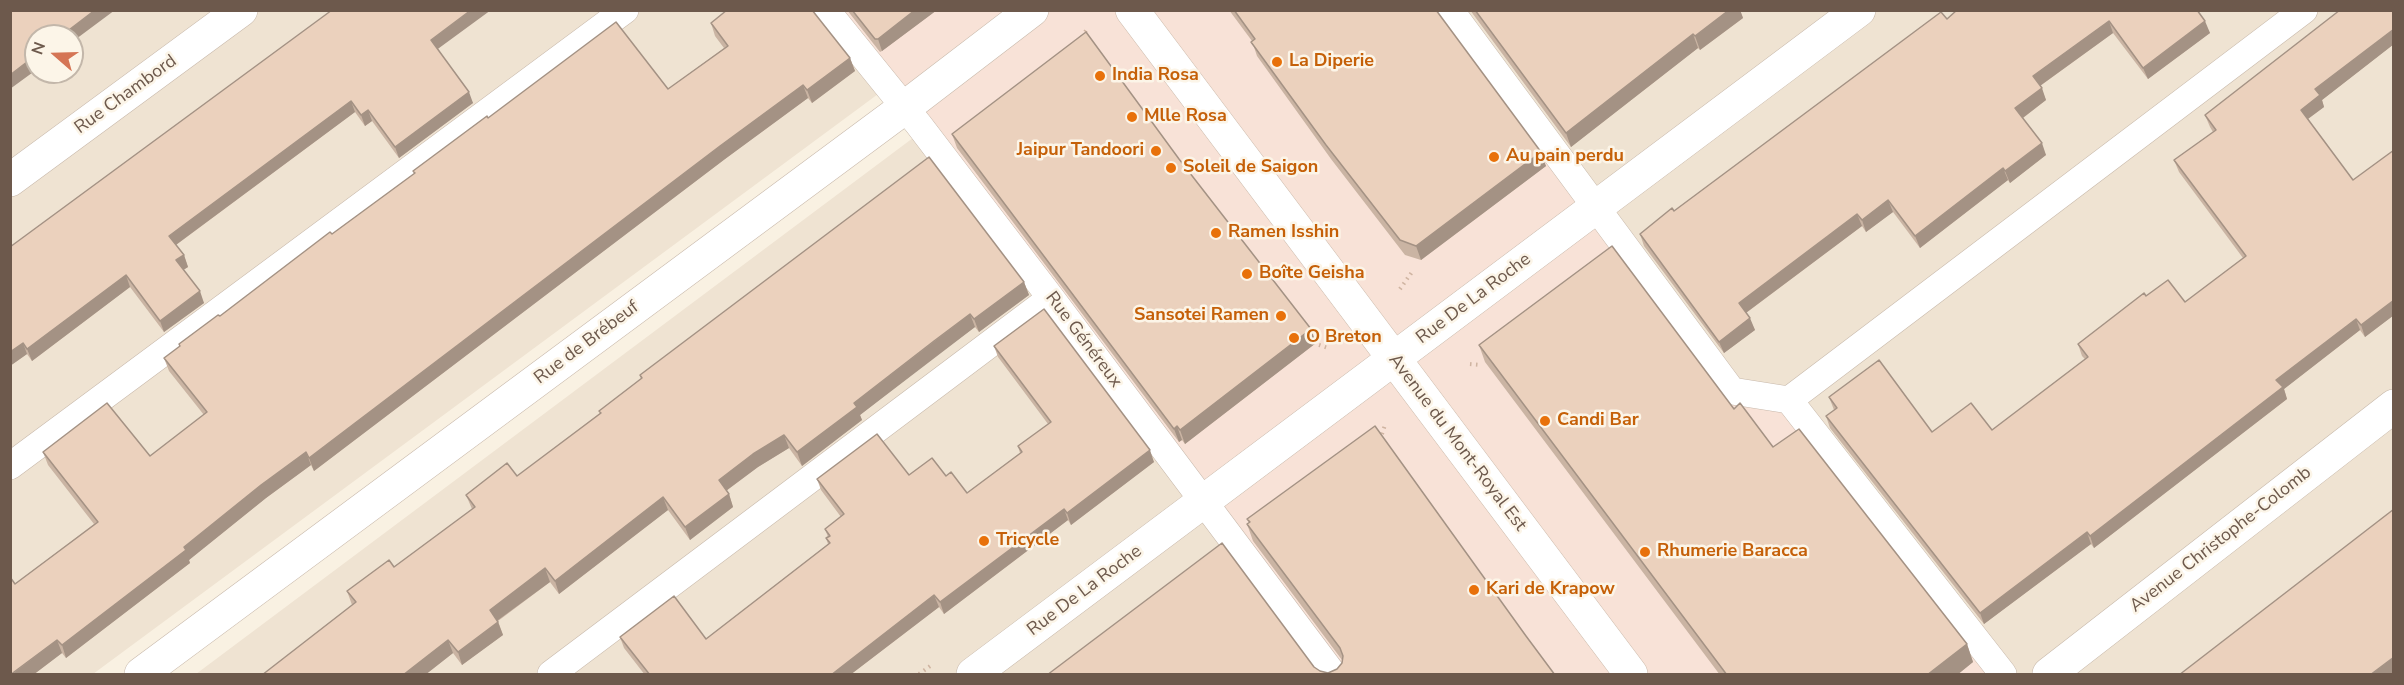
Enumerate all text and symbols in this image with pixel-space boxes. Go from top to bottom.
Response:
north arrow [24,24,84,84]
text: N [27,39,51,58]
street label: Rue Chambord [71,51,181,139]
place label: La Diperie [1289,51,1374,73]
marker: La Diperie [1270,55,1284,69]
place label: India Rosa [1112,65,1199,87]
marker: India Rosa [1093,69,1107,83]
place label: Mlle Rosa [1144,106,1227,128]
marker: Mlle Rosa [1125,110,1139,124]
place label: Jaipur Tandoori [1017,140,1144,162]
marker: Jaipur Tandoori [1149,144,1163,158]
place label: Au pain perdu [1506,146,1624,168]
marker: Au pain perdu [1487,150,1501,164]
place label: Soleil de Saigon [1183,157,1318,179]
marker: Soleil de Saigon [1164,161,1178,175]
place label: Ramen Isshin [1228,222,1339,244]
marker: Ramen Isshin [1209,226,1223,240]
street label: Rue De La Roche [1412,249,1536,349]
place label: Boîte Geisha [1259,263,1365,285]
marker: Boîte Geisha [1240,267,1254,281]
street label: Rue Généreux [1040,288,1126,392]
street label: Rue de Brébeuf [530,297,644,389]
place label: Sansotei Ramen [1134,305,1269,327]
marker: Sansotei Ramen [1274,309,1288,323]
place label: O Breton [1306,327,1382,349]
marker: O Breton [1287,331,1301,345]
street label: Avenue du Mont-Royal Est [1383,350,1531,536]
place label: Candi Bar [1557,410,1639,432]
marker: Candi Bar [1538,414,1552,428]
street label: Avenue Christophe-Colomb [2126,462,2316,618]
place label: Tricycle [996,530,1059,552]
marker: Tricycle [977,534,991,548]
street label: Rue De La Roche [1023,541,1147,641]
place label: Rhumerie Baracca [1657,541,1808,563]
marker: Rhumerie Baracca [1638,545,1652,559]
place label: Kari de Krapow [1486,579,1615,601]
marker: Kari de Krapow [1467,583,1481,597]

